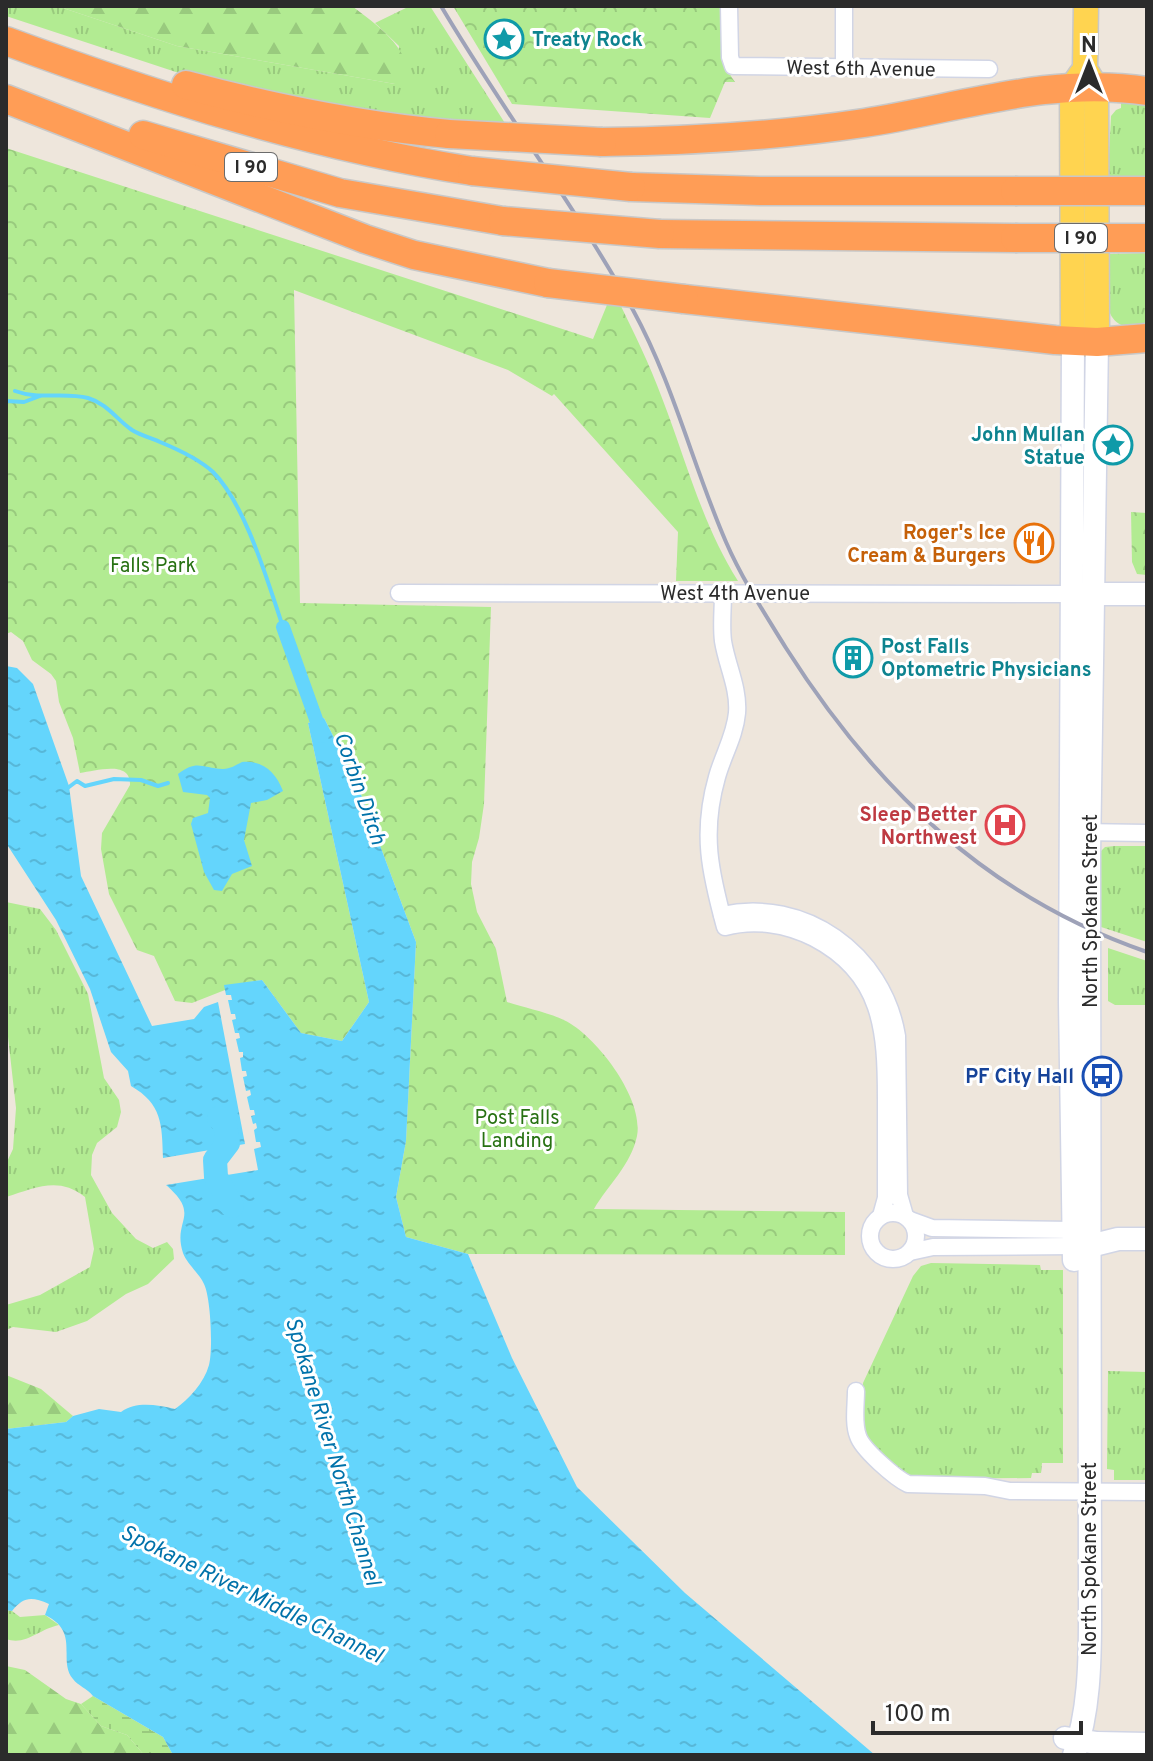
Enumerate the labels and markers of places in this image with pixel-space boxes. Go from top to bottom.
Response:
place icon: Treaty Rock [483,18,525,60]
place label: Treaty Rock [532,28,643,54]
place label: John Mullan Statue [971,423,1085,472]
place icon: John Mullan Statue [1092,424,1134,466]
place label: Roger's Ice Cream & Burgers [847,521,1006,570]
restaurant icon: Roger's Ice Cream & Burgers [1013,522,1055,564]
place label: Post Falls Optometric Physicians [881,635,1092,684]
building icon: Post Falls Optometric Physicians [832,637,874,679]
place label: Sleep Better Northwest [859,803,978,852]
hospital icon: Sleep Better Northwest [984,804,1026,846]
bus stop icon: PF City Hall [1081,1055,1123,1097]
place label: PF City Hall [965,1065,1074,1091]

